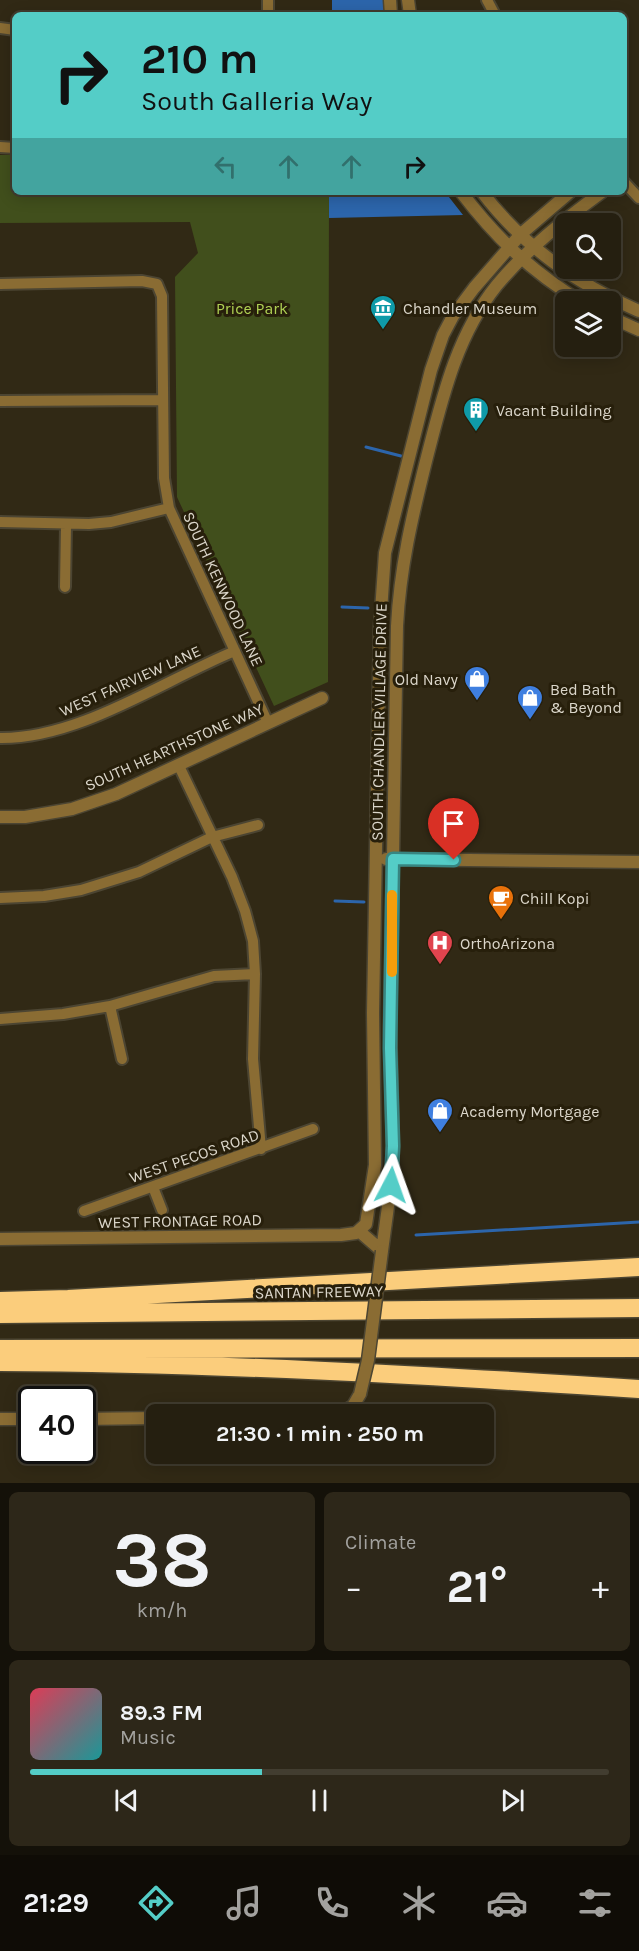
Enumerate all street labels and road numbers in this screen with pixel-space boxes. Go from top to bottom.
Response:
street label: SOUTH KENWOOD LANE [179,509,267,669]
street label: SOUTH CHANDLER VILLAGE DRIVE [367,603,391,841]
street label: WEST FAIRVIEW LANE [56,641,204,721]
street label: SOUTH HEARTHSTONE WAY [82,699,266,795]
street label: WEST PECOS ROAD [127,1125,261,1187]
street label: WEST FRONTAGE ROAD [98,1210,262,1232]
street label: SANTAN FREEWAY [255,1281,384,1303]

